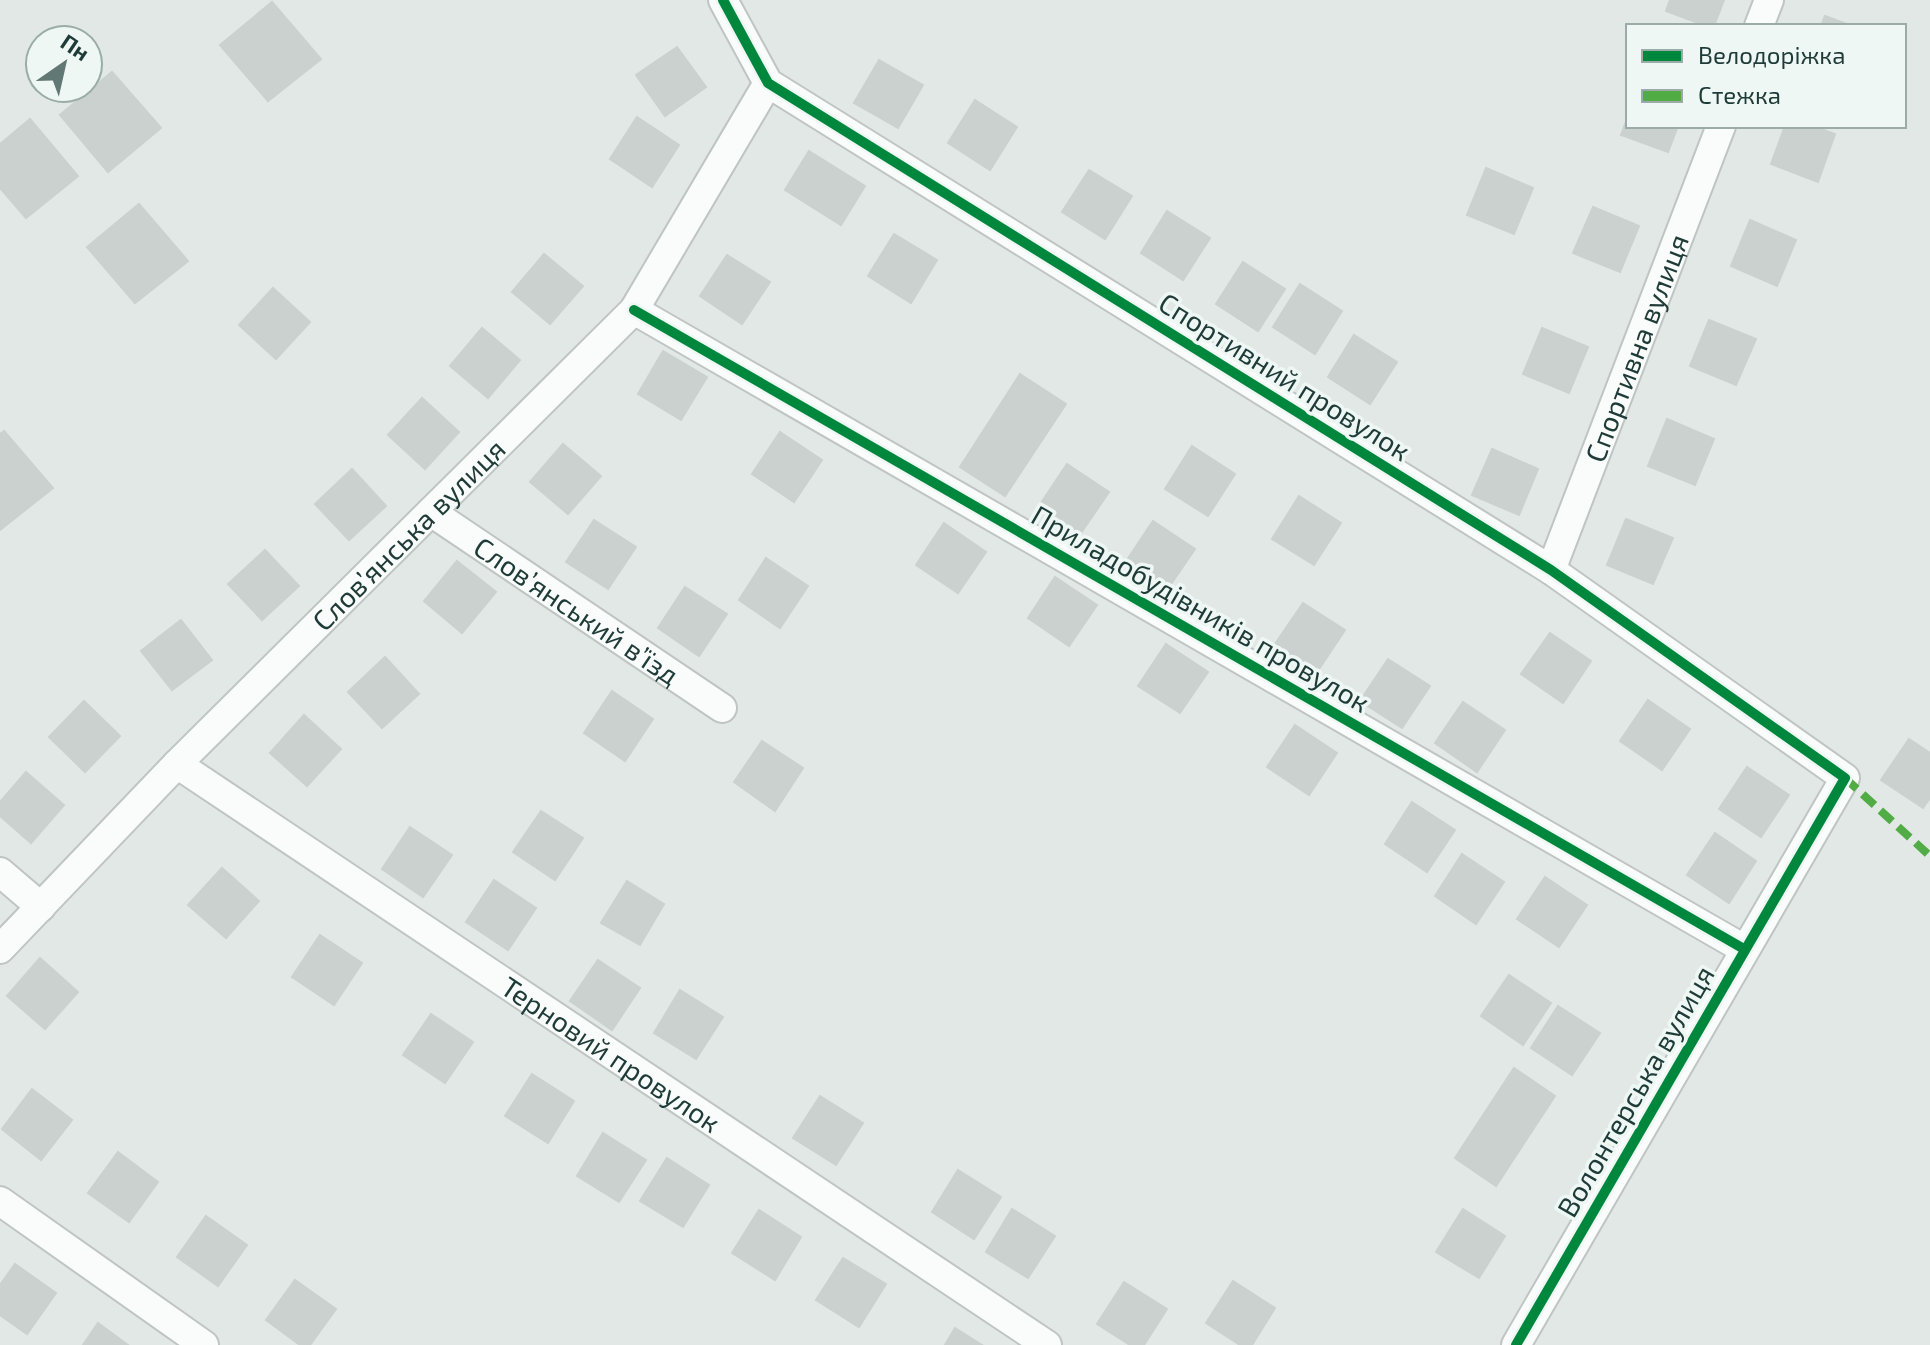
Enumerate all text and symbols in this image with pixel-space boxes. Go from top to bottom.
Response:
north arrow [24,24,104,104]
legend [1626,24,1906,128]
text: Пн [57,28,95,65]
text: Велодоріжка [1698,40,1845,69]
text: Стежка [1698,80,1781,109]
street label: Спортивна вулиця [1577,229,1695,467]
street label: Спортивний провулок [1153,285,1417,467]
street label: Слов’янська вулиця [305,431,512,637]
street label: Приладобудівників провулок [1026,497,1376,719]
street label: Слов’янський в’їзд [468,529,686,692]
street label: Волонтерська вулиця [1549,959,1721,1223]
street label: Терновий провулок [495,969,727,1139]

